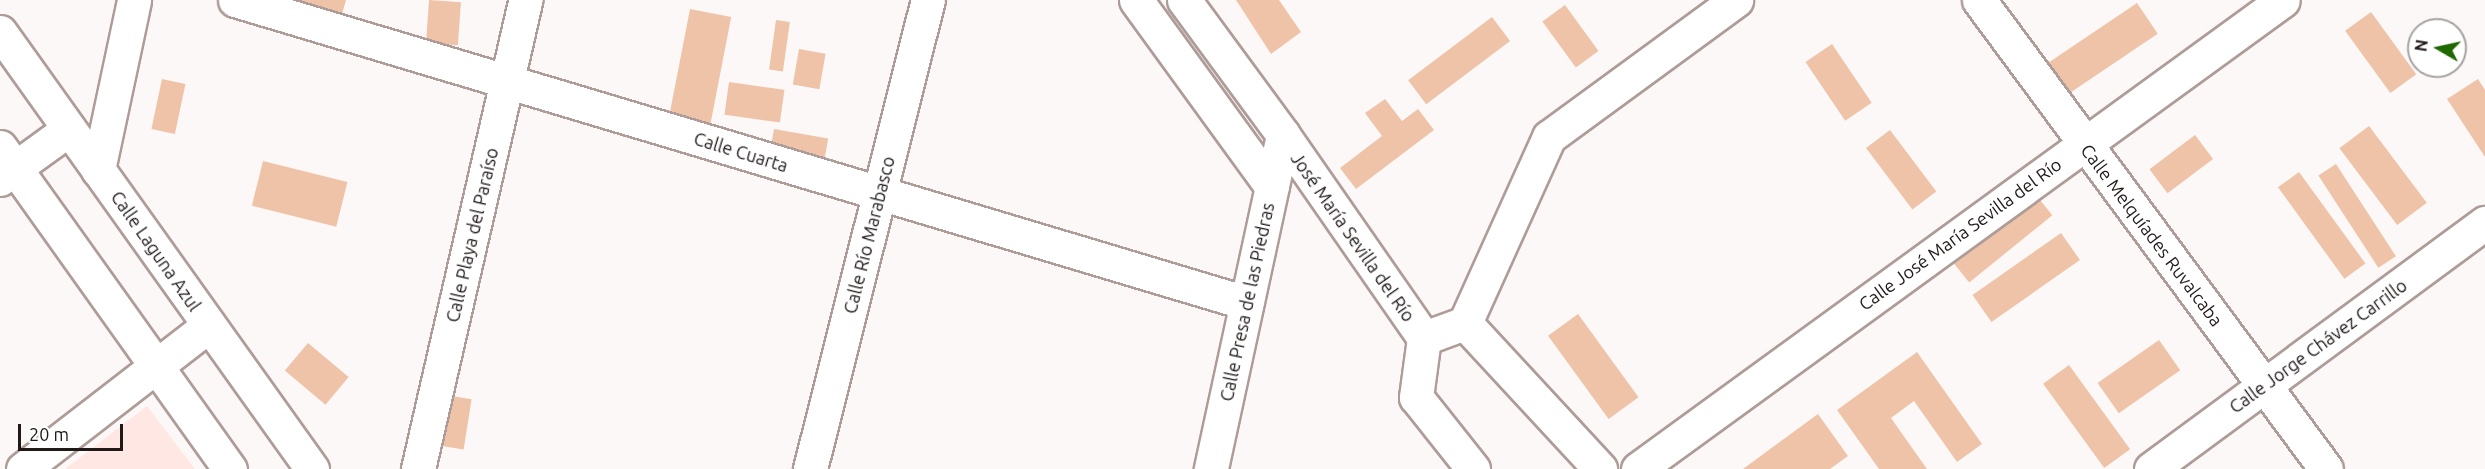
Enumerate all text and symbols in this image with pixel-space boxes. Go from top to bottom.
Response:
north arrow [2407,18,2467,78]
text: N [2411,38,2431,53]
street label: Calle Cuarta [691,127,791,177]
street label: Calle Melquíades Ruvalcaba [2076,140,2228,330]
street label: Calle Playa del Paraíso [441,146,503,324]
street label: José María Sevilla del Río [1286,148,1420,326]
street label: Calle José María Sevilla del Río [1854,153,2066,315]
street label: Calle Río Marabasco [839,154,899,316]
street label: Calle Laguna Azul [107,187,205,315]
street label: Calle Presa de las Piedras [1215,201,1279,403]
street label: Calle Jorge Chávez Carrillo [2225,274,2411,418]
scale bar [21,412,126,450]
text: 20 m [29,424,69,444]

